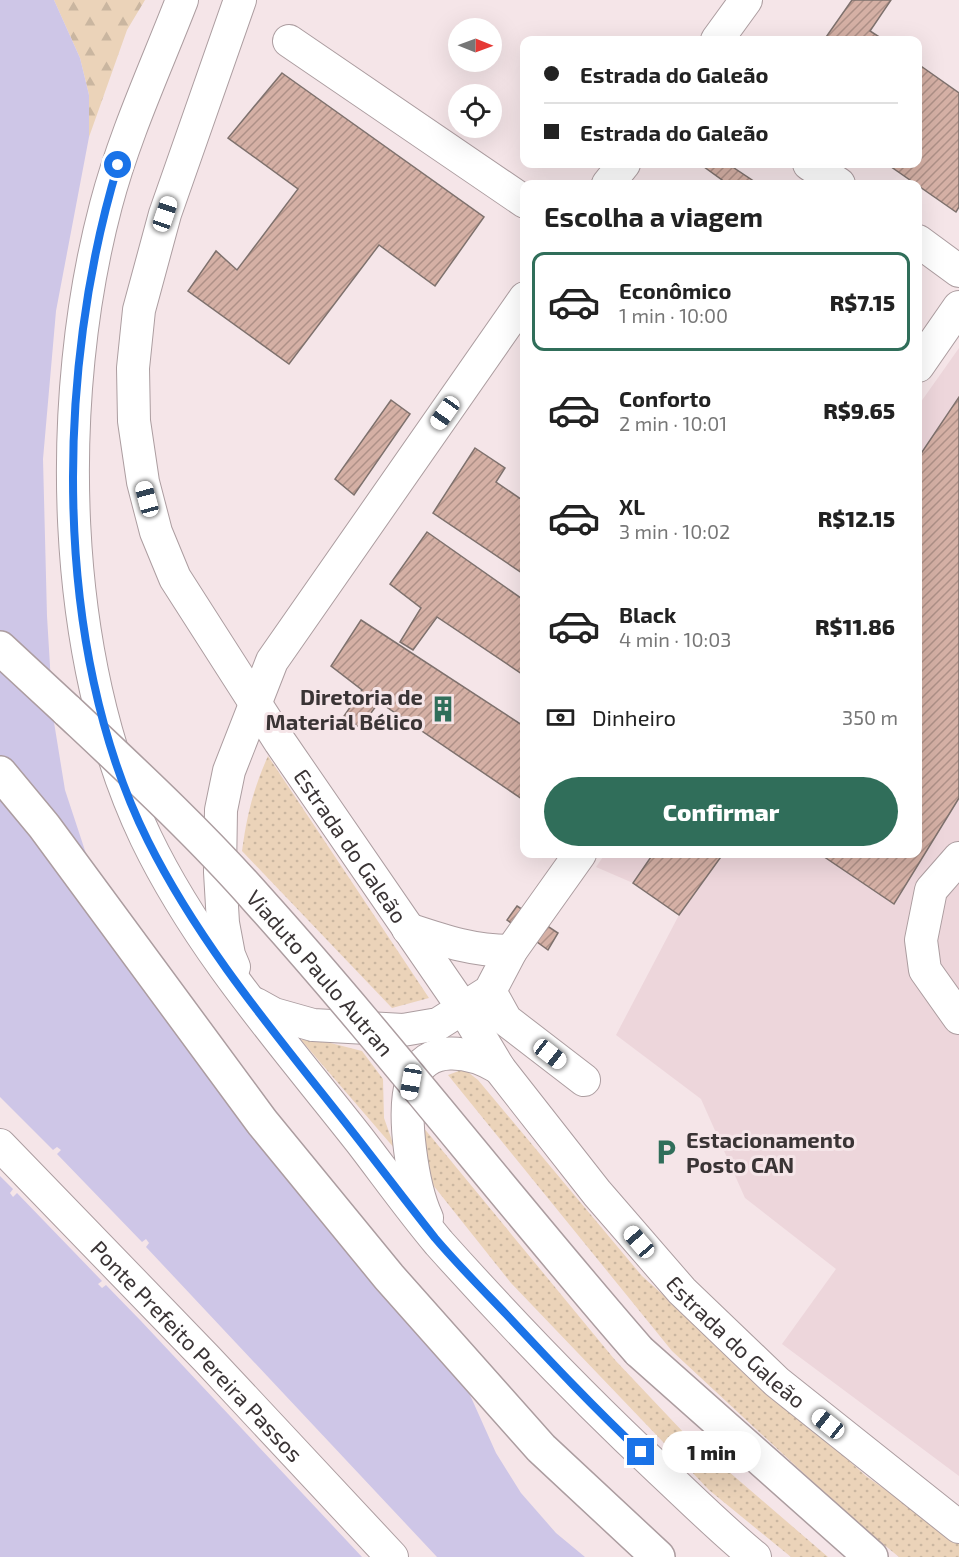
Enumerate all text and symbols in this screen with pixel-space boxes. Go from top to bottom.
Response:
north arrow [448,18,502,72]
map controls [448,18,502,138]
text: Estrada do Galeão [580,61,769,87]
button: locate [448,84,502,138]
text: Estrada do Galeão [580,119,769,145]
route start [104,151,131,178]
car [151,194,179,234]
text: Escolha a viagem [544,200,763,232]
icon: car [547,275,601,329]
text: Econômico [619,277,731,303]
text: R$7.15 [830,289,895,315]
text: 1 min · 10:00 [619,303,728,327]
icon: car [547,383,601,437]
text: Conforto [619,385,711,411]
car [427,393,463,433]
text: R$9.65 [823,397,895,423]
text: 2 min · 10:01 [619,411,727,435]
car [134,479,160,519]
icon: car [547,491,601,545]
text: XL [619,493,645,519]
text: R$12.15 [818,505,895,531]
text: 3 min · 10:02 [619,519,730,543]
icon: car [547,599,601,653]
text: Black [619,601,676,627]
text: R$11.86 [815,613,895,639]
text: 4 min · 10:03 [619,627,731,651]
place label: Diretoria de Material Bélico [266,683,423,734]
building icon: Diretoria de Material Bélico [428,694,458,724]
icon: cash [544,701,577,734]
text: Dinheiro [592,704,676,730]
text: 350 m [842,705,898,729]
street label: Estrada do Galeão [289,763,413,928]
button: Confirmar [544,777,898,846]
street label: Viaduto Paulo Autran [242,884,400,1061]
car [530,1036,570,1072]
car [399,1063,423,1101]
place label: Estacionamento Posto CAN [686,1126,855,1177]
parking icon: Estacionamento Posto CAN [651,1137,681,1167]
car [620,1223,658,1261]
street label: Ponte Prefeito Pereira Passos [86,1235,309,1466]
street label: Estrada do Galeão [661,1270,811,1413]
car [808,1406,848,1442]
callout: 1 min [662,1431,761,1473]
route end [627,1438,654,1465]
text: 1 min [687,1440,736,1464]

